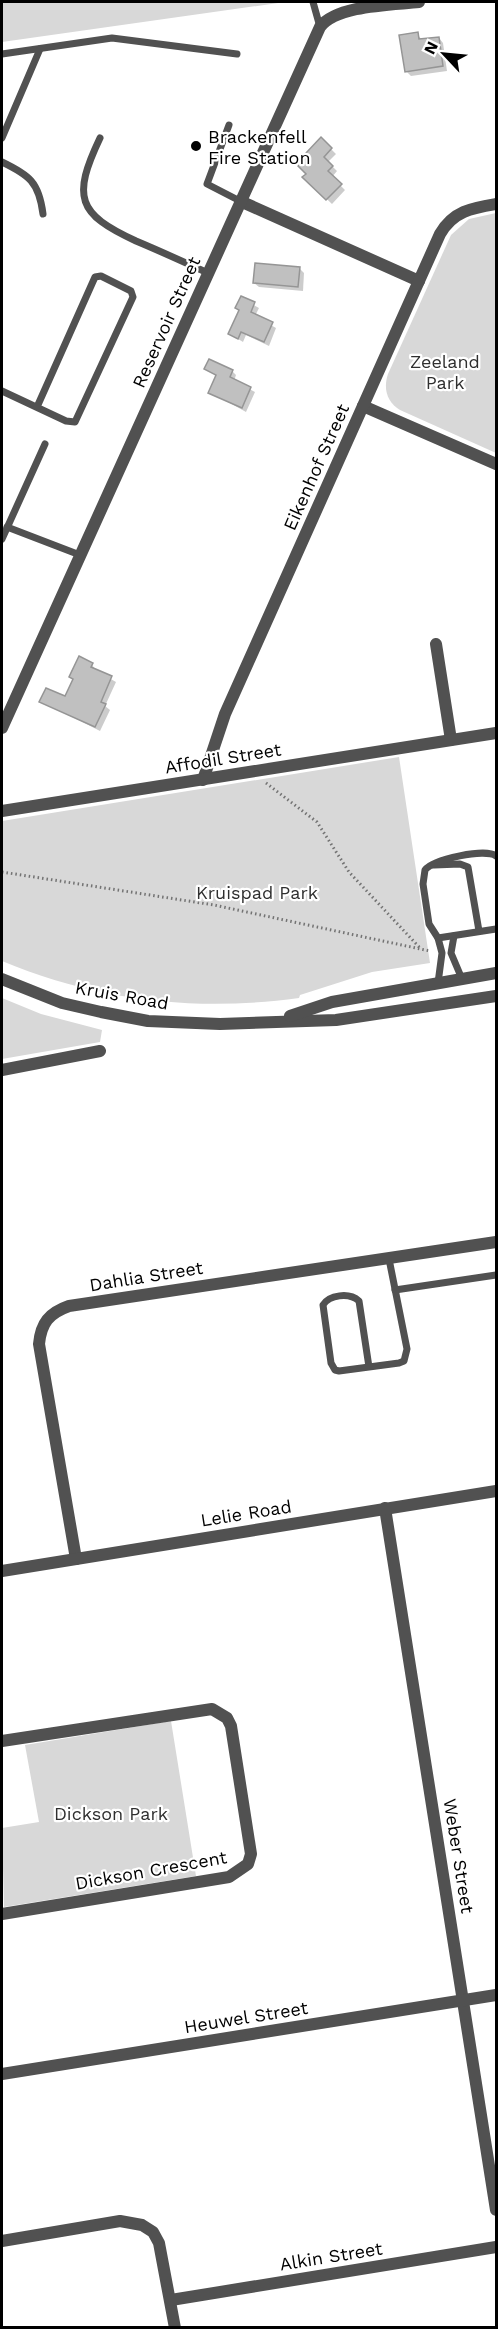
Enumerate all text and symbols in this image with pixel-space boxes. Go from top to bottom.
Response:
north arrow [414,24,474,84]
text: N [420,38,442,57]
place label: Brackenfell Fire Station [208,126,311,168]
marker: Brackenfell Fire Station [189,139,203,153]
street label: Reservoir Street [128,253,205,391]
park label: Zeeland Park [410,351,480,393]
street label: Eikenhof Street [279,400,353,533]
street label: Affodil Street [163,738,283,778]
park label: Kruispad Park [196,882,318,903]
street label: Kruis Road [74,976,170,1014]
street label: Dahlia Street [88,1257,205,1295]
street label: Lelie Road [199,1495,293,1531]
street label: Weber Street [440,1797,479,1915]
park label: Dickson Park [54,1803,168,1824]
street label: Dickson Crescent [74,1846,229,1894]
street label: Heuwel Street [183,1997,310,2037]
street label: Alkin Street [278,2237,384,2274]

